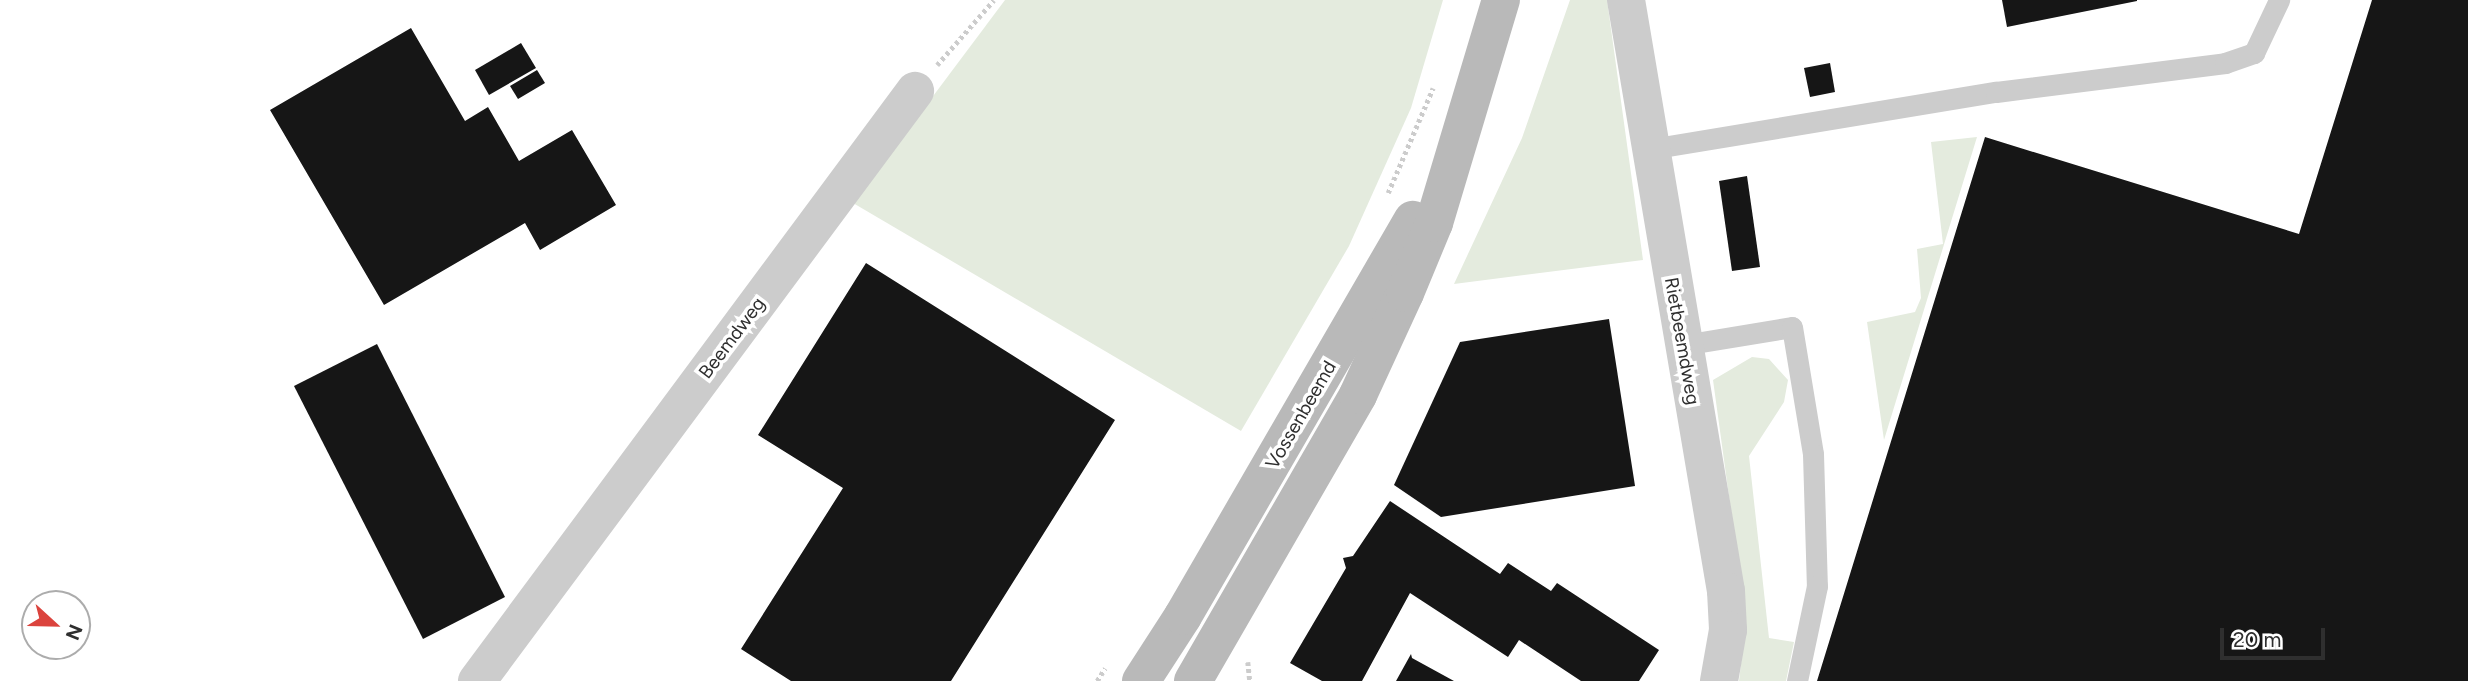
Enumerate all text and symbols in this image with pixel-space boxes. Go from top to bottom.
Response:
street label: Rietbeemdweg [1660,275,1704,407]
street label: Beemdweg [694,293,770,383]
street label: Vossenbeemd [1261,357,1341,473]
north arrow [21,590,91,660]
scale bar [2223,614,2328,658]
text: N [61,621,87,643]
text: 20 m [2233,627,2281,652]

